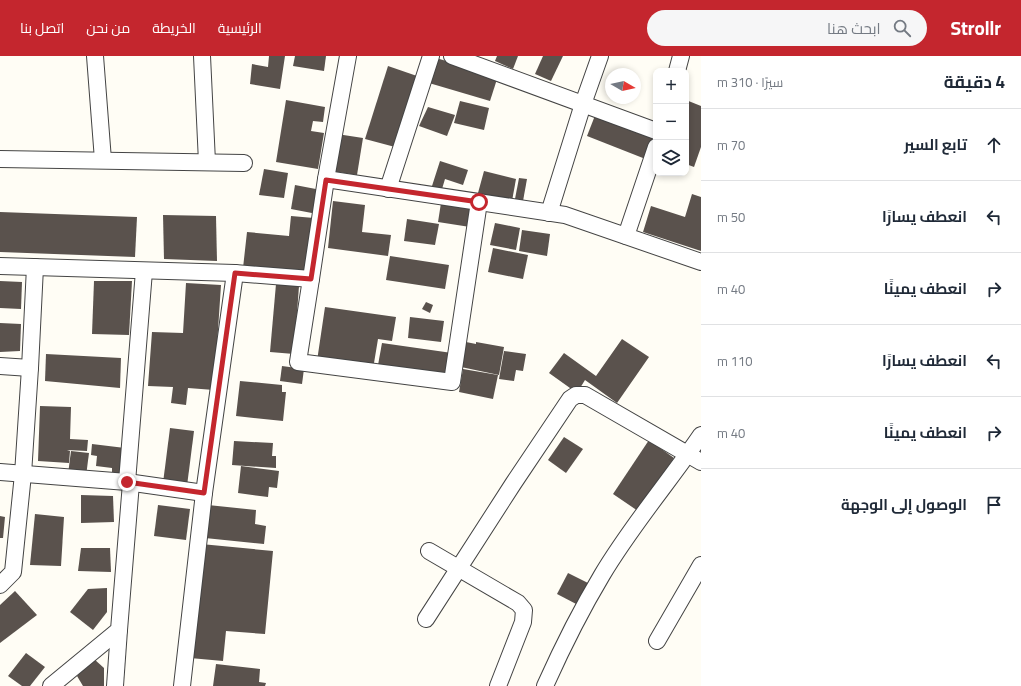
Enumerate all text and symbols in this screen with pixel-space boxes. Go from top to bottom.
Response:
search box [647,10,927,46]
text: Strollr [951,10,1001,46]
text: ابحث هنا [827,14,881,43]
text: اتصل بنا [20,15,64,41]
text: من نحن [86,15,130,41]
text: الخريطة [152,15,196,41]
text: الرئيسية [218,15,262,41]
icon: search [891,17,913,39]
text: 4 دقيقة [944,66,1005,98]
north arrow [605,68,641,104]
map controls [653,68,689,176]
button: + [653,68,689,104]
text: سيرًا · 310 m [717,70,783,94]
button: − [653,104,689,140]
text: تابع السير [904,130,967,159]
text: 70 m [717,133,745,157]
icon: ahead [983,134,1005,156]
button: layers [653,140,689,176]
route start [470,193,488,211]
text: انعطف يسارًا [882,202,967,231]
text: 50 m [717,205,745,229]
icon: left [983,206,1005,228]
text: انعطف يمينًا [884,274,967,303]
text: 40 m [717,277,745,301]
icon: right [983,278,1005,300]
text: انعطف يسارًا [882,346,967,375]
text: 110 m [717,349,753,373]
icon: left [983,350,1005,372]
text: انعطف يمينًا [884,418,967,447]
text: 40 m [717,421,745,445]
icon: right [983,422,1005,444]
route end [118,473,136,491]
text: الوصول إلى الوجهة [841,490,967,519]
icon: arrive [983,494,1005,516]

